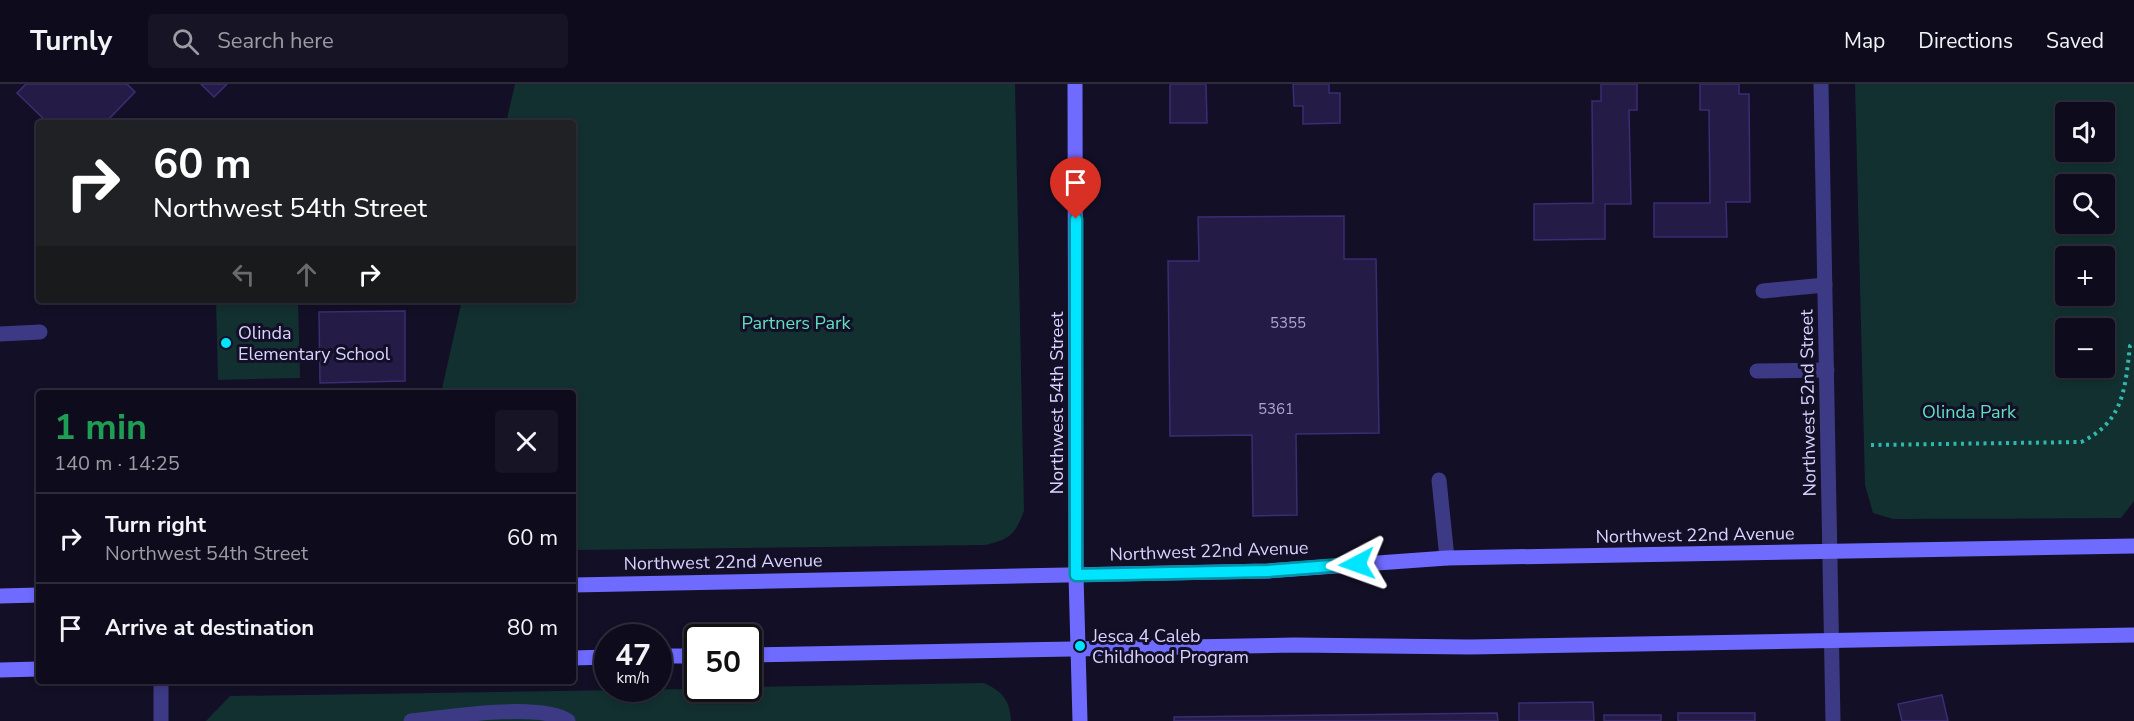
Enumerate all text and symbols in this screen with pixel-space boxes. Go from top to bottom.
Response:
search box [148,14,568,68]
text: Turnly [30,22,112,60]
icon: search [169,25,202,58]
text: Search here [217,26,334,56]
text: Map [1844,27,1885,55]
text: Directions [1918,27,2013,55]
text: Saved [2046,27,2104,55]
map controls [2055,102,2115,378]
button: sound [2055,102,2115,162]
text: 60 m [153,136,252,193]
icon: right [54,144,132,222]
pin [1050,157,1101,219]
icon: arrive [1059,166,1092,199]
button: search [2055,174,2115,234]
text: Northwest 54th Street [153,190,427,227]
button: + [2055,246,2115,306]
icon: left [227,258,260,291]
icon: ahead [290,258,323,291]
icon: right [353,258,386,291]
street label: Northwest 52nd Street [1794,309,1822,497]
park label: Partners Park [741,311,852,335]
street label: Northwest 54th Street [1045,311,1069,494]
house number: 5355 [1270,313,1306,333]
button: − [2055,318,2115,378]
place label: Olinda Elementary School [238,321,391,366]
marker: Olinda Elementary School [219,336,233,350]
house number: 5361 [1258,399,1294,419]
park label: Olinda Park [1922,400,2017,424]
text: 1 min [54,403,147,452]
button: close [495,410,558,473]
text: 140 m · 14:25 [54,450,180,477]
text: Turn right [105,510,206,540]
street label: Northwest 22nd Avenue [1595,521,1795,549]
icon: right [54,522,87,555]
text: 60 m [507,523,558,553]
position arrow [1325,532,1389,596]
street label: Northwest 22nd Avenue [1109,536,1309,566]
text: Northwest 54th Street [105,540,308,567]
street label: Northwest 22nd Avenue [623,548,823,576]
icon: arrive [54,612,87,645]
text: Arrive at destination [105,613,314,643]
text: 80 m [507,613,558,643]
speed limit sign: 50 [684,624,762,702]
place label: Jesca 4 Caleb Childhood Program [1091,624,1249,669]
text: 47 [615,635,651,676]
marker: Jesca 4 Caleb Childhood Program [1073,639,1087,653]
text: km/h [616,668,650,688]

